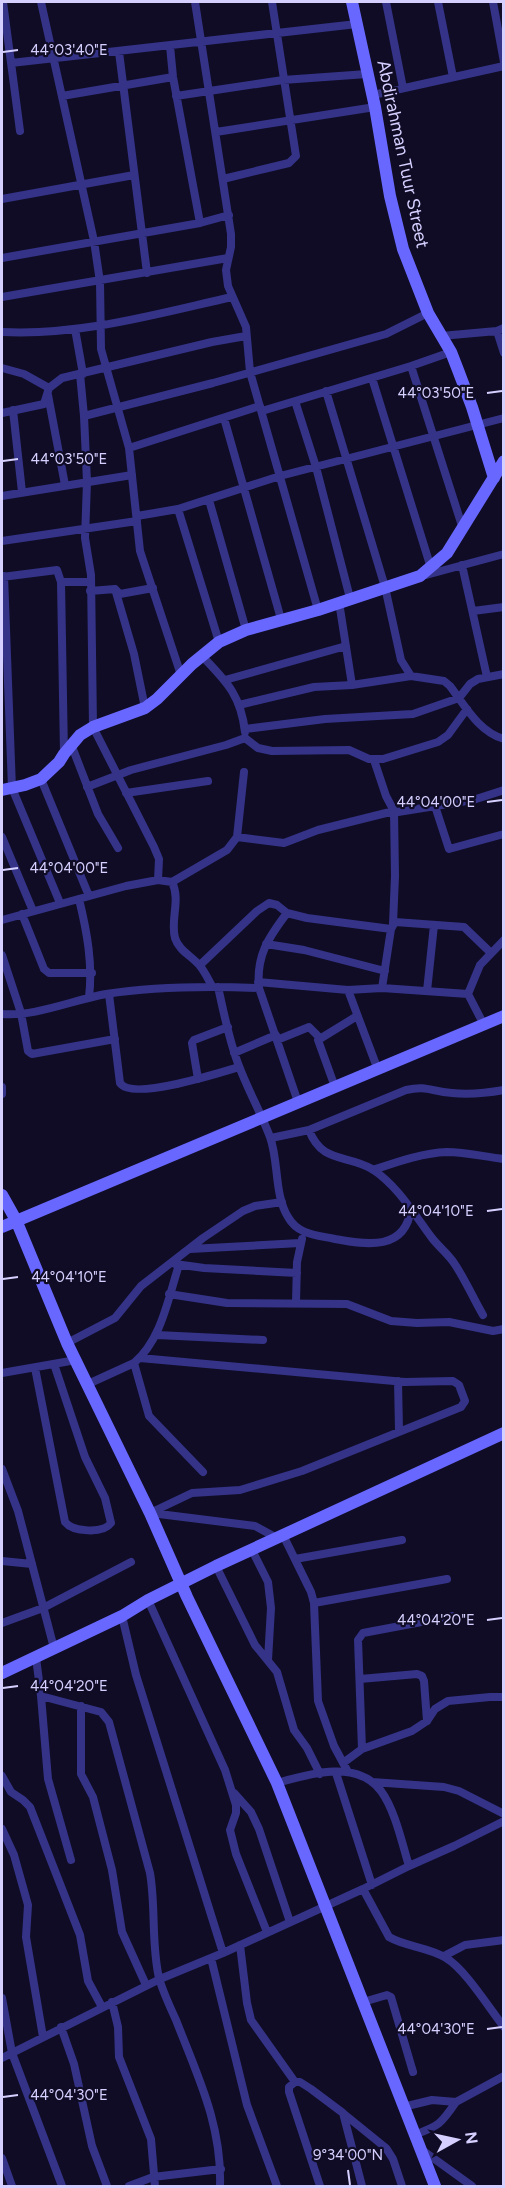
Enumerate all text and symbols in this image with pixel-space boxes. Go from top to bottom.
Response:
text: 44°03'40"E [30,41,108,59]
street label: Abdirahman Tuur Street [372,58,434,250]
text: 44°03'50"E [398,384,474,402]
text: 44°03'50"E [31,450,107,468]
text: 44°04'00"E [396,793,476,811]
text: 44°04'00"E [29,859,109,877]
text: 44°04'10"E [398,1202,474,1220]
text: 44°04'10"E [31,1268,107,1286]
text: 44°04'20"E [397,1611,475,1629]
text: 44°04'20"E [30,1677,108,1695]
text: 44°04'30"E [397,2020,475,2038]
text: 44°04'30"E [30,2086,108,2104]
north arrow [427,2110,487,2170]
text: N [461,2131,482,2145]
text: 9°34'00"N [313,2146,383,2164]

